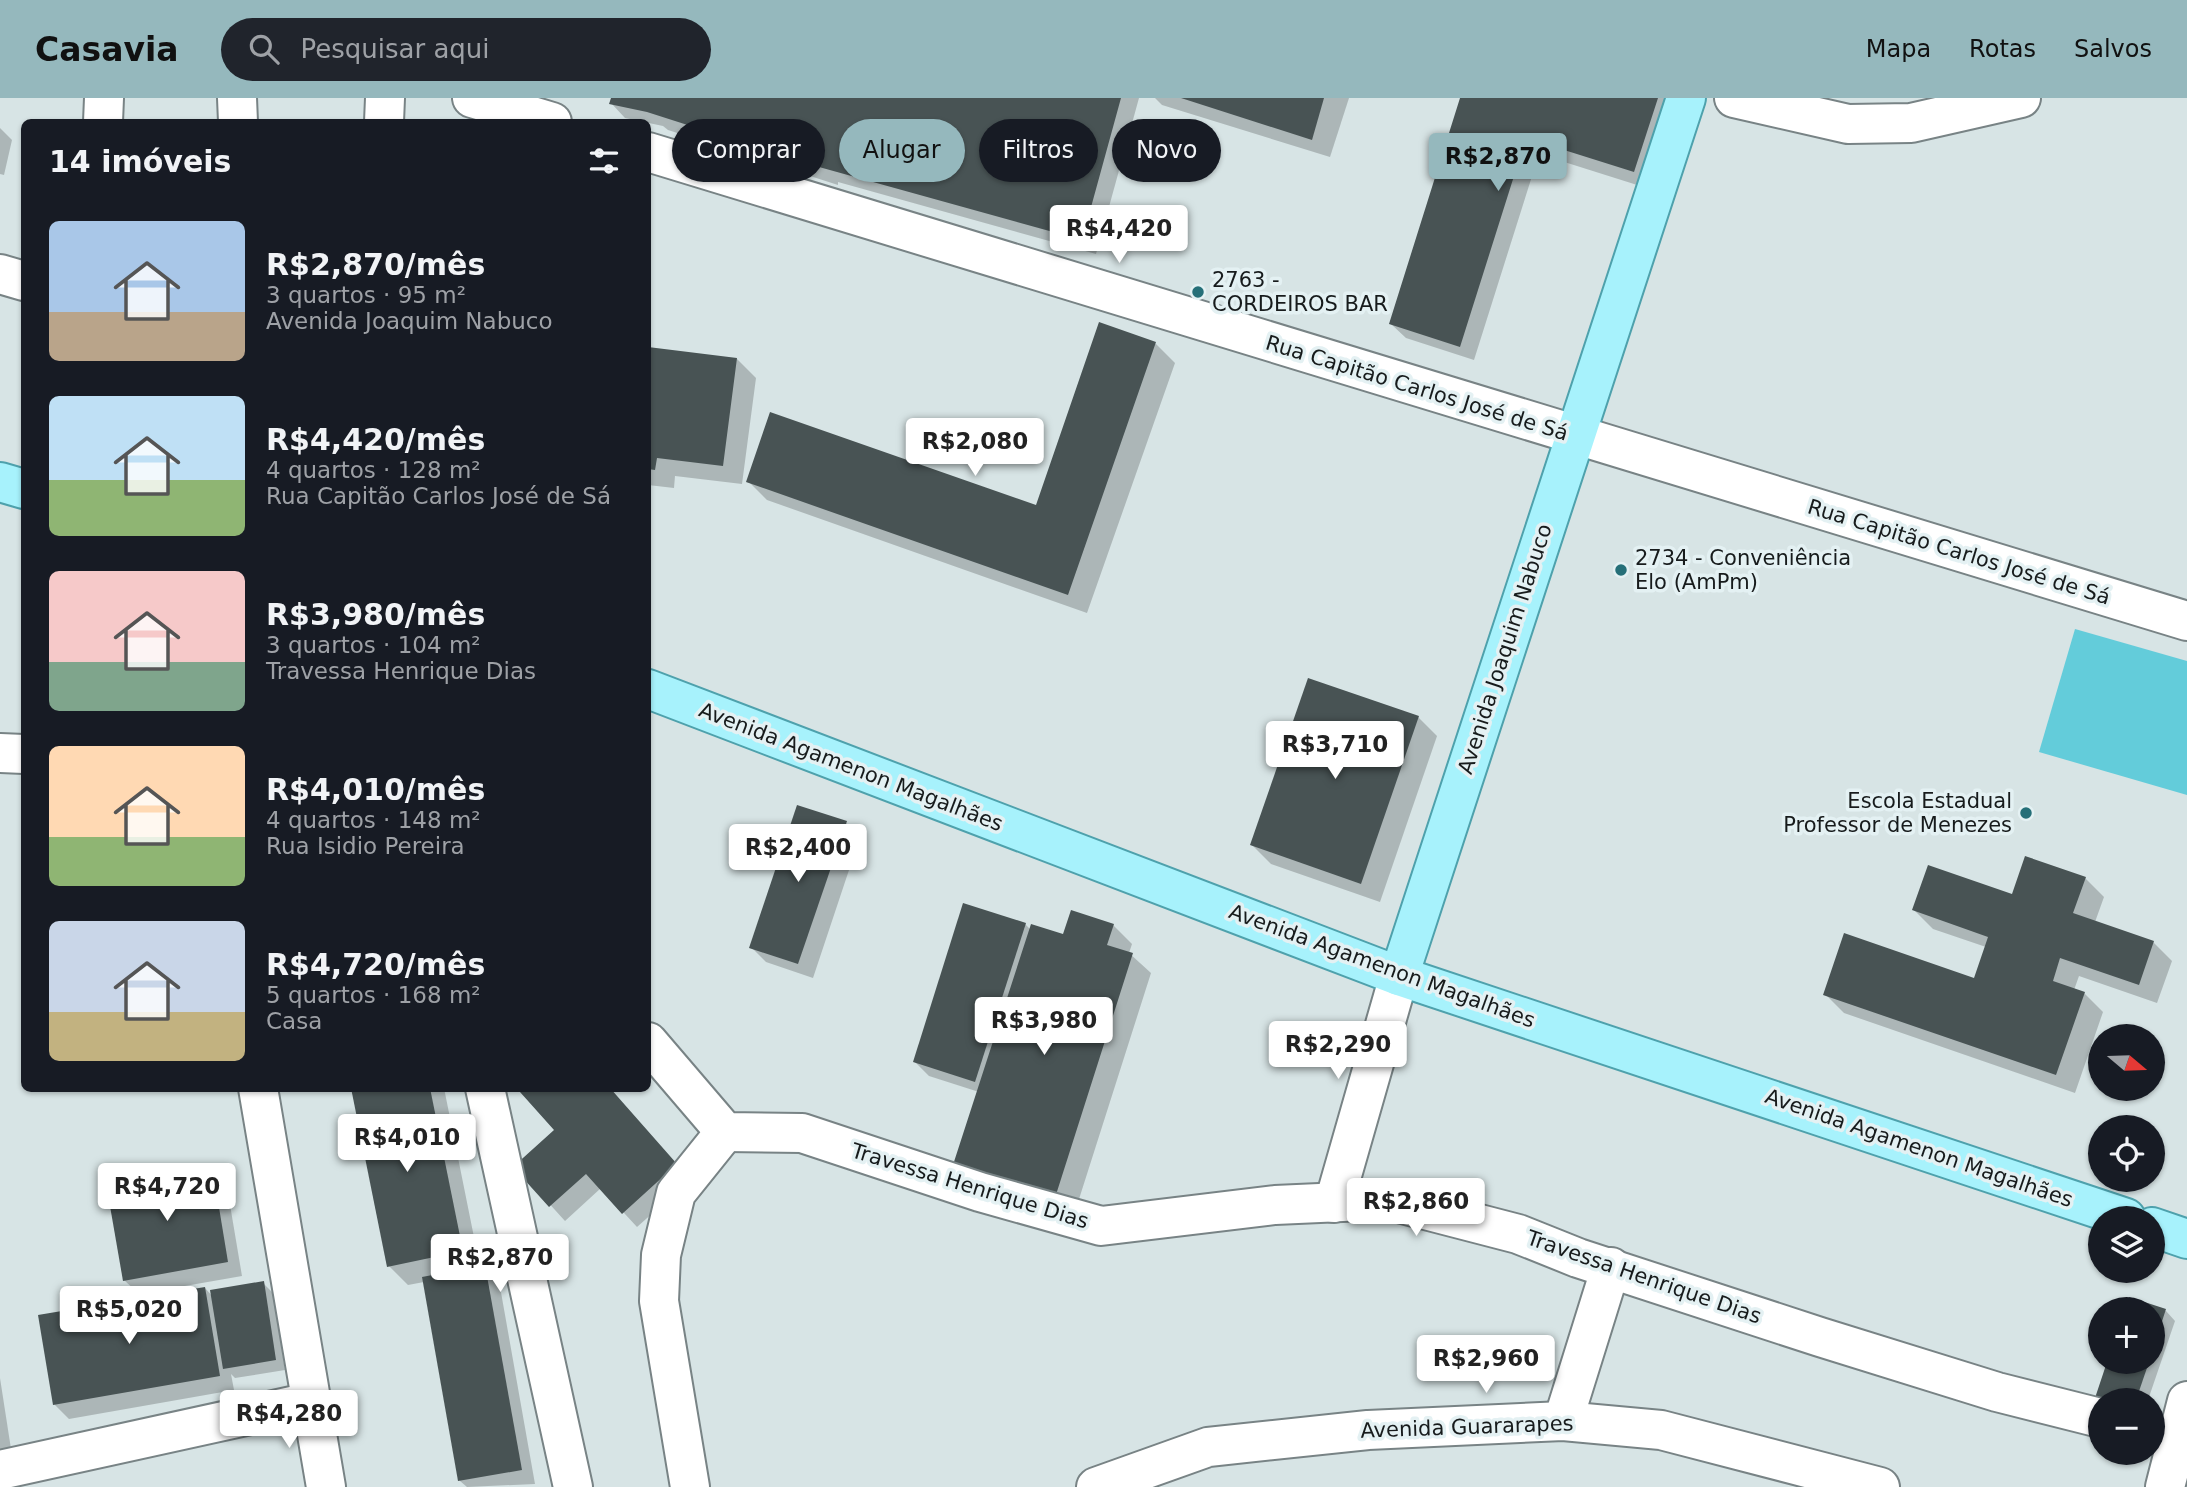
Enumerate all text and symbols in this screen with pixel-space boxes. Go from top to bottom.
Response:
search box [221,18,711,81]
text: Casavia [35,30,179,69]
icon: search [245,30,283,68]
text: Pesquisar aqui [301,34,490,64]
text: Mapa [1866,35,1931,63]
text: Rotas [1969,35,2036,63]
text: Salvos [2074,35,2152,63]
chip: Comprar [672,119,825,182]
chip: Alugar [839,119,965,182]
chip: Filtros [979,119,1098,182]
chip: Novo [1112,119,1221,182]
pin: R$2,870 [1433,134,1563,193]
icon: filters [585,142,623,180]
text: R$2,870 [1445,143,1551,169]
text: 14 imóveis [49,144,231,179]
pin: R$4,420 [1054,206,1184,265]
text: R$4,420 [1066,215,1172,241]
text: R$2,870/mês [266,247,485,282]
icon: home [105,249,189,333]
place label: 2763 - CORDEIROS BAR [1212,268,1388,316]
text: 3 quartos · 95 m² [266,282,466,308]
marker: 2763 - CORDEIROS BAR [1190,284,1206,300]
text: Avenida Joaquim Nabuco [266,308,553,334]
street label: Rua Capitão Carlos José de Sá [1263,330,1571,446]
pin: R$2,080 [910,418,1040,478]
text: R$4,420/mês [266,422,485,457]
icon: home [105,424,189,508]
text: R$2,080 [922,428,1028,454]
text: 4 quartos · 128 m² [266,457,481,483]
text: Rua Capitão Carlos José de Sá [266,483,611,509]
street label: Rua Capitão Carlos José de Sá [1805,494,2113,610]
street label: Avenida Joaquim Nabuco [1453,521,1557,777]
place label: 2734 - Conveniência Elo (AmPm) [1635,546,1851,594]
marker: 2734 - Conveniência Elo (AmPm) [1613,562,1629,578]
text: R$3,980/mês [266,597,485,632]
icon: home [105,599,189,683]
text: 3 quartos · 104 m² [266,632,481,658]
text: Travessa Henrique Dias [266,658,536,684]
street label: Avenida Agamenon Magalhães [696,698,1006,836]
pin: R$3,710 [1270,722,1400,781]
text: R$3,710 [1282,731,1388,757]
text: R$4,010/mês [266,772,485,807]
icon: home [105,774,189,858]
place label: Escola Estadual Professor de Menezes [1783,789,2012,837]
marker: Escola Estadual Professor de Menezes [2018,805,2034,821]
text: 4 quartos · 148 m² [266,807,481,833]
pin: R$2,400 [733,824,863,884]
text: Rua Isidio Pereira [266,833,465,859]
text: R$2,400 [745,834,851,860]
street label: Avenida Agamenon Magalhães [1226,899,1538,1033]
text: R$4,720/mês [266,947,485,982]
icon: home [105,949,189,1033]
text: 5 quartos · 168 m² [266,982,481,1008]
pin: R$3,980 [979,998,1109,1057]
text: R$3,980 [991,1007,1097,1033]
text: Casa [266,1008,322,1034]
pin: R$2,290 [1273,1021,1403,1081]
north arrow [2088,1024,2165,1101]
map controls [2088,1024,2165,1465]
text: R$2,290 [1285,1031,1391,1057]
street label: Avenida Agamenon Magalhães [1762,1084,2076,1212]
pin: R$4,010 [342,1114,472,1174]
button: locate [2088,1115,2165,1192]
text: R$4,010 [354,1124,460,1150]
street label: Travessa Henrique Dias [848,1138,1091,1234]
pin: R$4,720 [102,1164,232,1223]
text: R$4,720 [114,1173,220,1199]
pin: R$2,860 [1351,1178,1481,1238]
text: R$2,860 [1363,1188,1469,1214]
button: layers [2088,1206,2165,1283]
street label: Travessa Henrique Dias [1523,1225,1764,1328]
pin: R$2,870 [435,1234,565,1294]
text: R$2,870 [447,1244,553,1270]
pin: R$5,020 [64,1286,194,1346]
text: R$5,020 [76,1296,182,1322]
button: + [2088,1297,2165,1374]
pin: R$2,960 [1421,1336,1551,1395]
text: R$2,960 [1433,1345,1539,1371]
button: − [2088,1388,2165,1465]
pin: R$4,280 [224,1390,354,1450]
text: R$4,280 [236,1400,342,1426]
street label: Avenida Guararapes [1360,1411,1574,1443]

